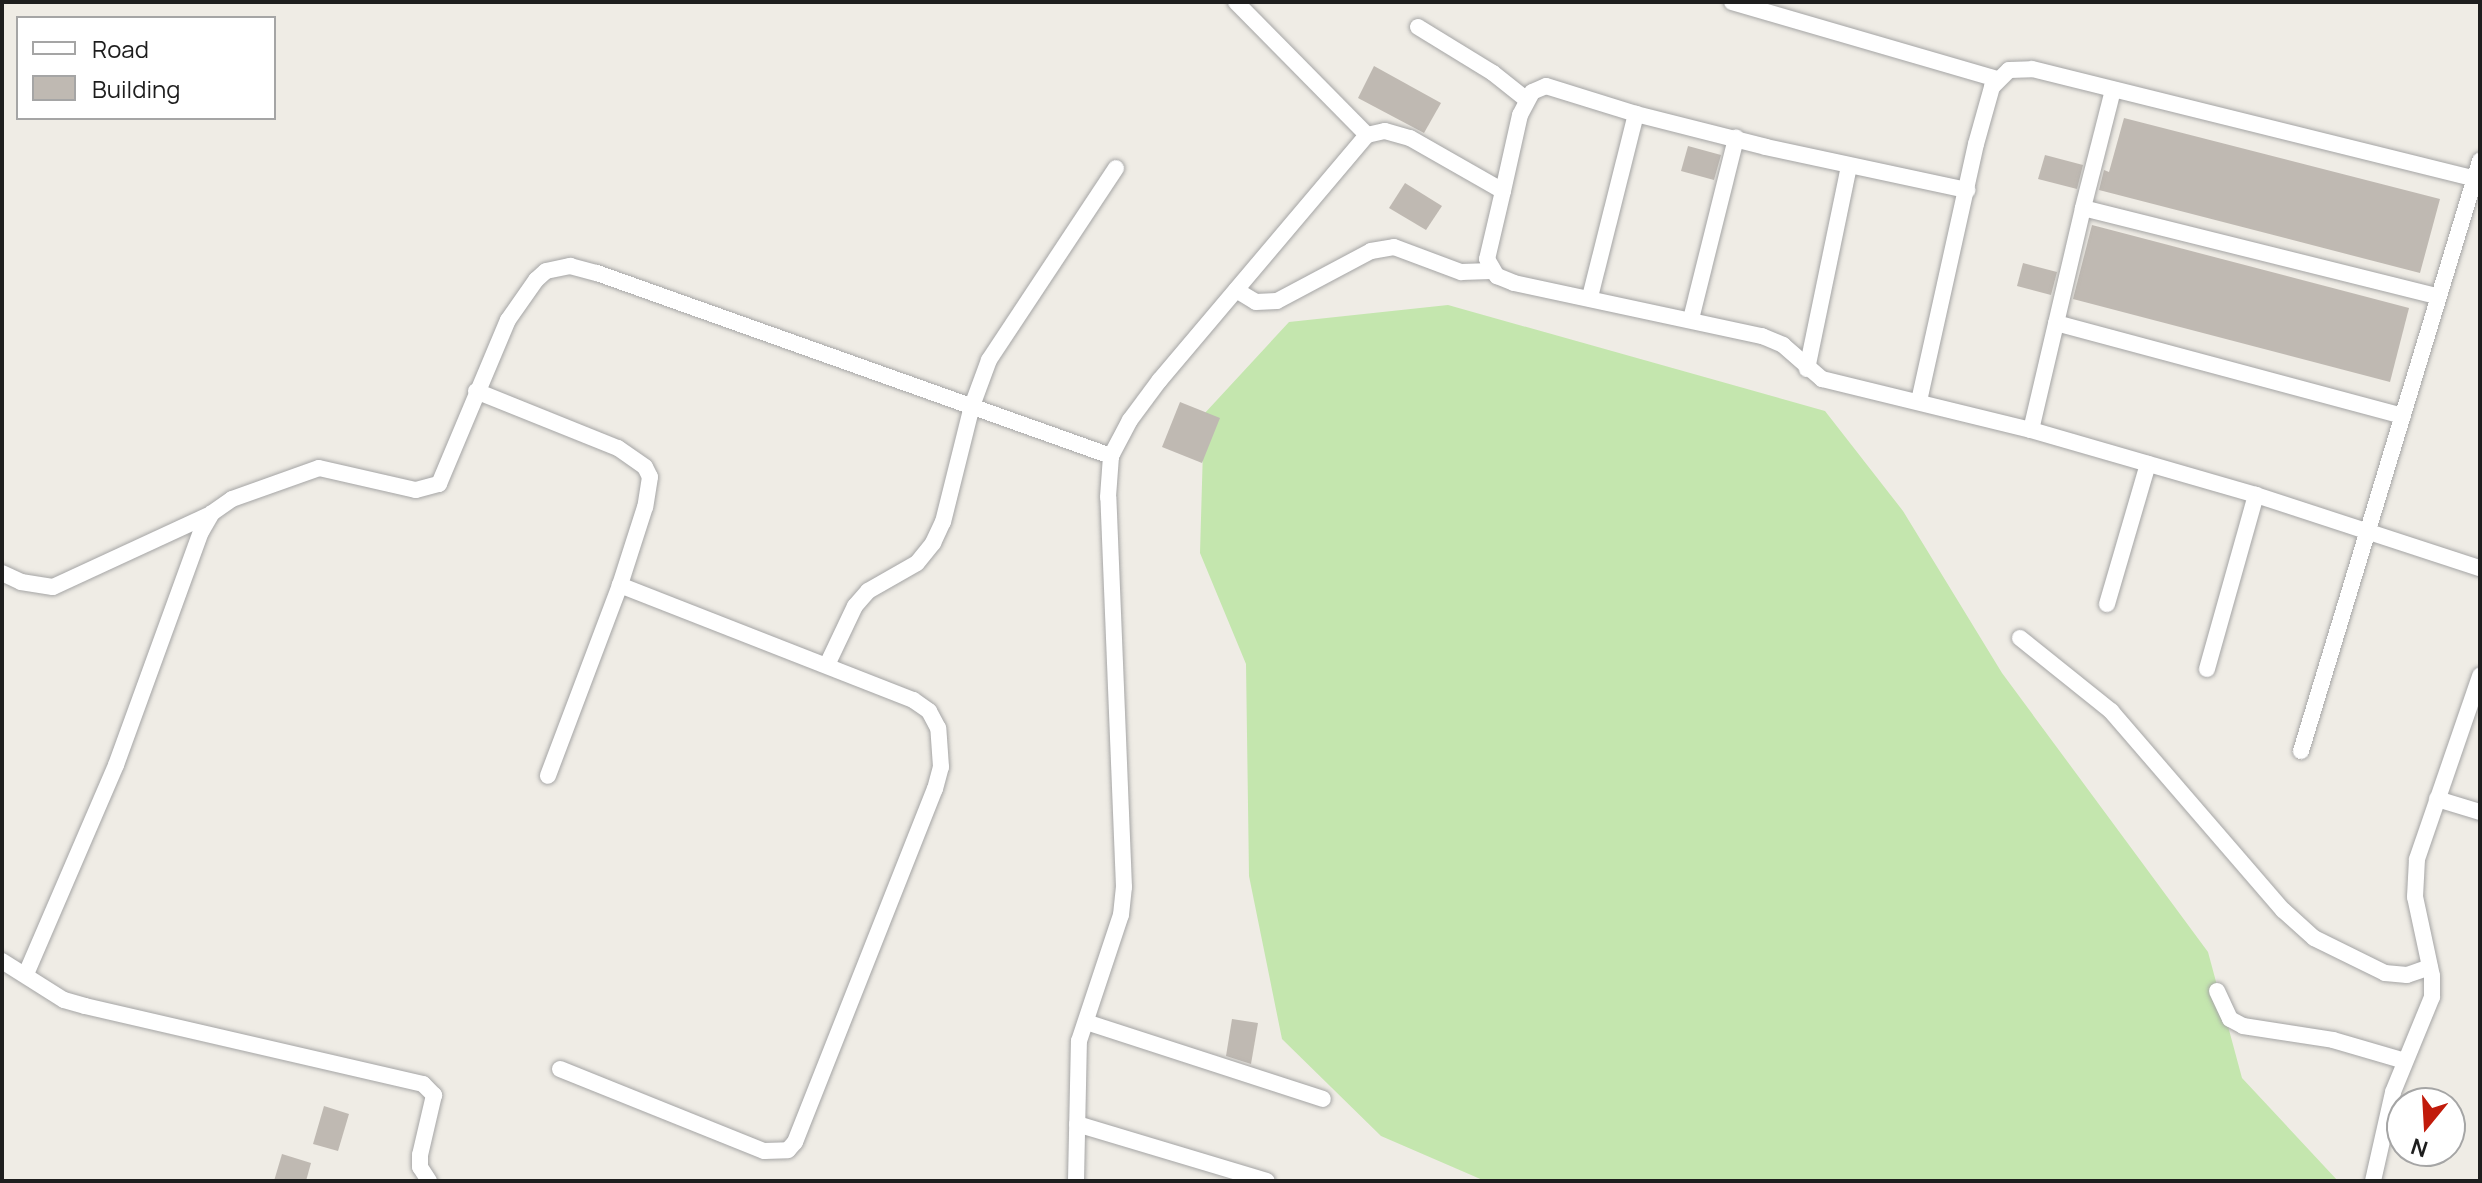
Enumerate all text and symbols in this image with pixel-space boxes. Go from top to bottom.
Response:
legend [16,16,276,120]
text: Road [92,32,149,65]
text: Building [92,72,180,105]
north arrow [2386,1087,2466,1167]
text: N [2407,1131,2431,1165]

